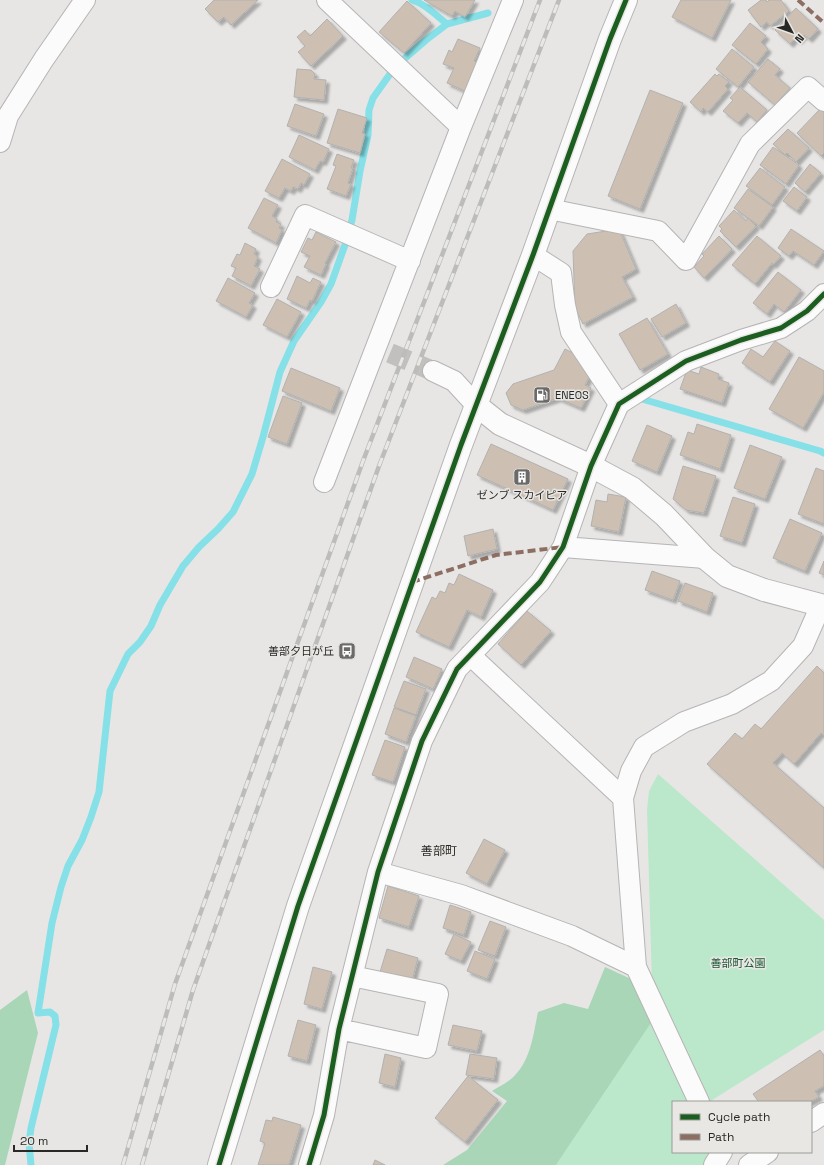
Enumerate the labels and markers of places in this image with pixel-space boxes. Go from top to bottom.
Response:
fuel station icon: ENEOS [532,385,552,405]
place label: ENEOS [555,388,589,402]
building icon: ゼンブ スカイピア [512,467,532,487]
place label: ゼンブ スカイピア [477,488,567,502]
bus stop icon: 善部夕日が丘 [337,641,357,661]
place label: 善部夕日が丘 [268,644,334,658]

